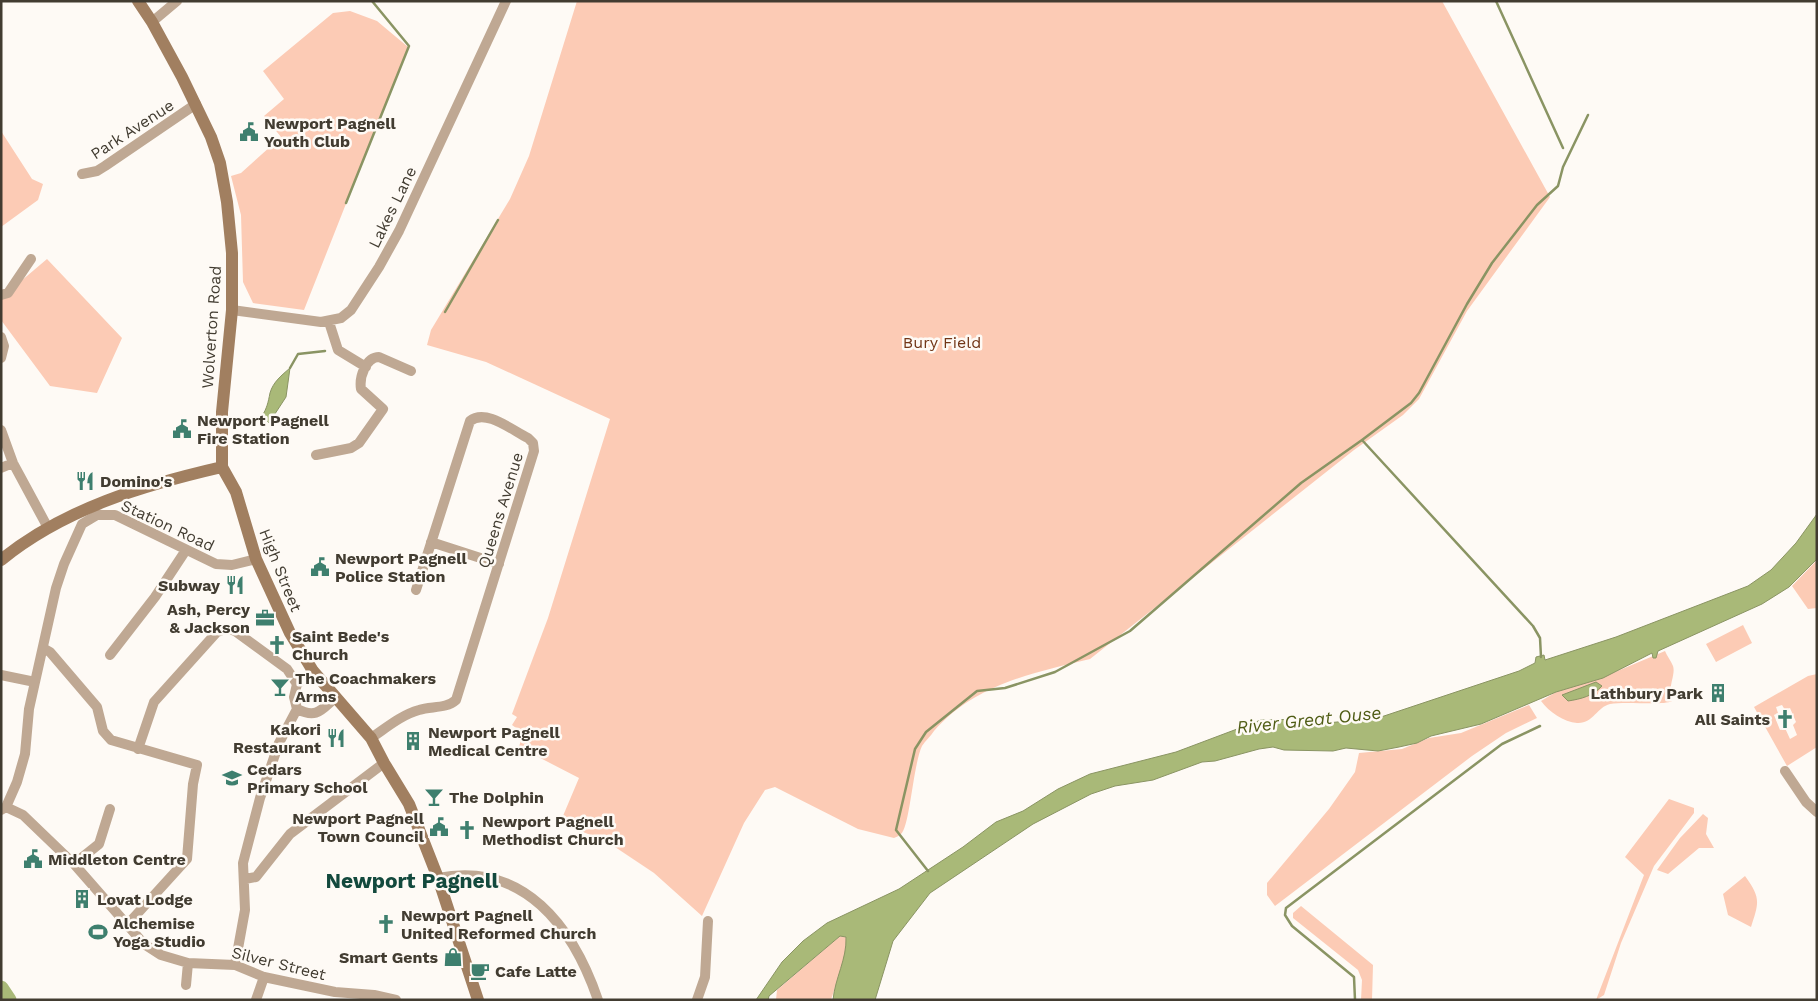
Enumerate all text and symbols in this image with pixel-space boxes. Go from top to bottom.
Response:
street label: Park Avenue [87,95,177,163]
place label: Newport Pagnell Youth Club [264,114,397,151]
public building icon: Newport Pagnell Youth Club [238,121,260,143]
street label: Lakes Lane [365,163,420,251]
street label: Wolverton Road [198,265,225,389]
park label: Bury Field [903,333,981,352]
place label: Newport Pagnell Fire Station [197,411,330,448]
public building icon: Newport Pagnell Fire Station [171,418,193,440]
street label: Queens Avenue [474,450,527,570]
restaurant icon: Domino's [74,470,96,492]
place label: Domino's [100,472,173,491]
street label: Station Road [118,496,217,555]
street label: High Street [255,526,306,615]
place label: Newport Pagnell Police Station [335,549,468,586]
public building icon: Newport Pagnell Police Station [309,556,331,578]
restaurant icon: Subway [224,574,246,596]
place label: Subway [158,576,221,595]
place label: Ash, Percy & Jackson [167,600,251,637]
office icon: Ash, Percy & Jackson [254,607,276,629]
place label: Saint Bede's Church [292,627,390,664]
church icon: Saint Bede's Church [266,634,288,656]
place label: The Coachmakers Arms [295,669,437,706]
bar icon: The Coachmakers Arms [269,676,291,698]
building icon: Lathbury Park [1707,682,1729,704]
place label: Lathbury Park [1590,684,1703,703]
water label: River Great Ouse [1235,701,1382,738]
church icon: All Saints [1774,708,1796,730]
place label: All Saints [1695,710,1770,729]
place label: Kakori Restaurant [233,720,321,757]
place label: Newport Pagnell Medical Centre [428,723,561,760]
restaurant icon: Kakori Restaurant [325,727,347,749]
building icon: Newport Pagnell Medical Centre [402,730,424,752]
place label: Cedars Primary School [247,760,368,797]
school or university icon: Cedars Primary School [221,767,243,789]
bar icon: The Dolphin [423,786,445,808]
place label: The Dolphin [449,788,544,807]
place label: Newport Pagnell Town Council [292,809,425,846]
place label: Newport Pagnell Methodist Church [482,812,624,849]
public building icon: Newport Pagnell Town Council [428,816,450,838]
church icon: Newport Pagnell Methodist Church [456,819,478,841]
public building icon: Middleton Centre [22,848,44,870]
place label: Middleton Centre [48,850,186,869]
district label: Newport Pagnell [326,868,499,893]
building icon: Lovat Lodge [71,888,93,910]
place label: Lovat Lodge [97,890,193,909]
place label: Newport Pagnell United Reformed Church [401,906,596,943]
church icon: Newport Pagnell United Reformed Church [375,913,397,935]
place label: Alchemise Yoga Studio [113,914,206,951]
sports icon: Alchemise Yoga Studio [87,921,109,943]
street label: Silver Street [230,943,328,984]
shop icon: Smart Gents [442,946,464,968]
place label: Smart Gents [339,948,438,967]
cafe icon: Cafe Latte [469,960,491,982]
place label: Cafe Latte [495,962,577,981]

